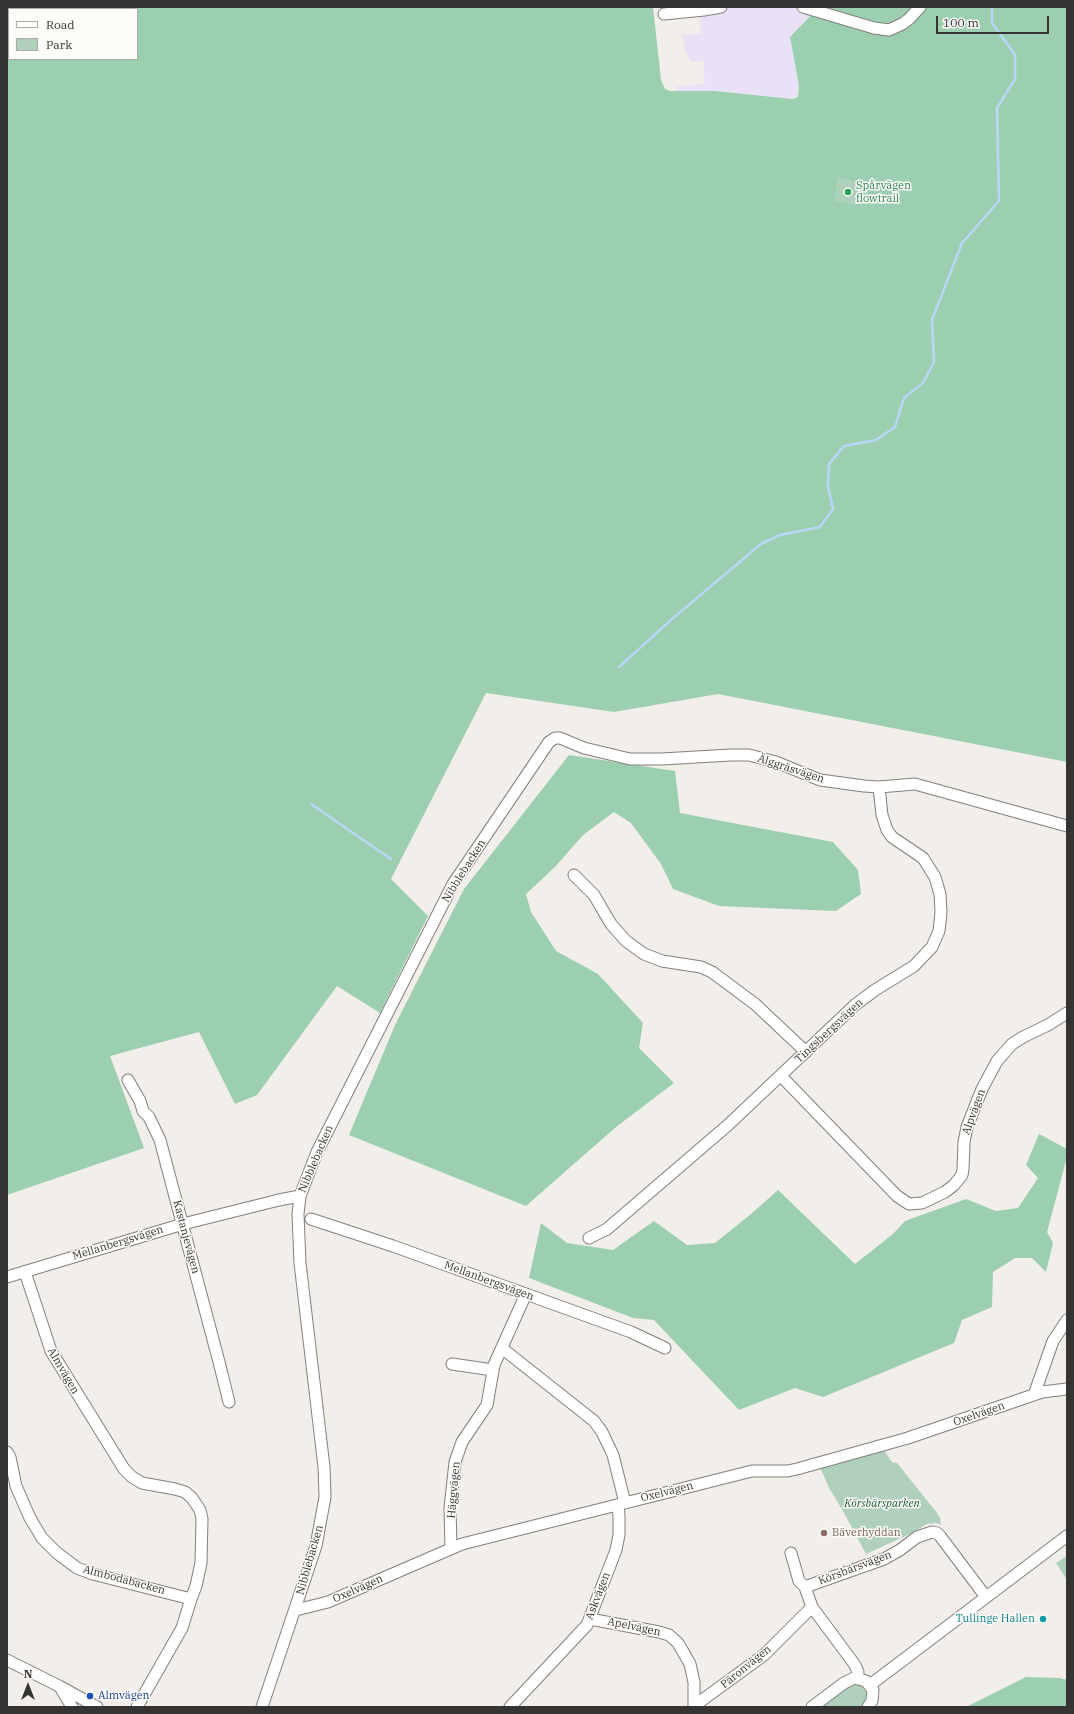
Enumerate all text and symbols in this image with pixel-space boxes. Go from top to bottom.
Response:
legend [8,8,138,60]
scale bar [938,8,1051,34]
text: 100 m [943,15,979,30]
text: Road [46,17,75,32]
text: Park [46,37,72,52]
place label: Spårvägen flowtrail [856,179,911,205]
marker: Spårvägen flowtrail [843,187,853,197]
street label: Älggräsvägen [756,752,826,786]
street label: Nibblebacken [439,837,489,905]
street label: Tingsbergsvägen [792,996,866,1066]
street label: Alpvägen [960,1087,988,1137]
street label: Nibblebacken [296,1123,336,1195]
street label: Kastanjevägen [170,1199,202,1275]
street label: Mellanbergsvägen [71,1223,165,1263]
street label: Mellanbergsvägen [442,1259,536,1303]
street label: Almvägen [44,1345,82,1397]
street label: Oxelvägen [952,1399,1006,1429]
street label: Häggvägen [445,1461,463,1519]
street label: Oxelvägen [639,1479,695,1505]
park label: Körsbärsparken [844,1497,920,1511]
street label: Nibblebacken [294,1524,326,1596]
place label: Bäverhyddan [832,1526,901,1540]
marker: Bäverhyddan [819,1528,829,1538]
street label: Körsbärsvägen [817,1548,893,1588]
street label: Almbodabacken [82,1563,166,1597]
street label: Askvägen [583,1570,613,1622]
street label: Oxelvägen [331,1572,385,1606]
place label: Tullinge Hallen [956,1612,1035,1626]
marker: Tullinge Hallen [1038,1614,1048,1624]
street label: Apelvägen [606,1615,662,1639]
street label: Päronvägen [718,1643,774,1691]
north arrow [8,1666,48,1706]
text: N [24,1667,32,1681]
place label: Almvägen [98,1689,150,1703]
marker: Almvägen [85,1691,95,1701]

